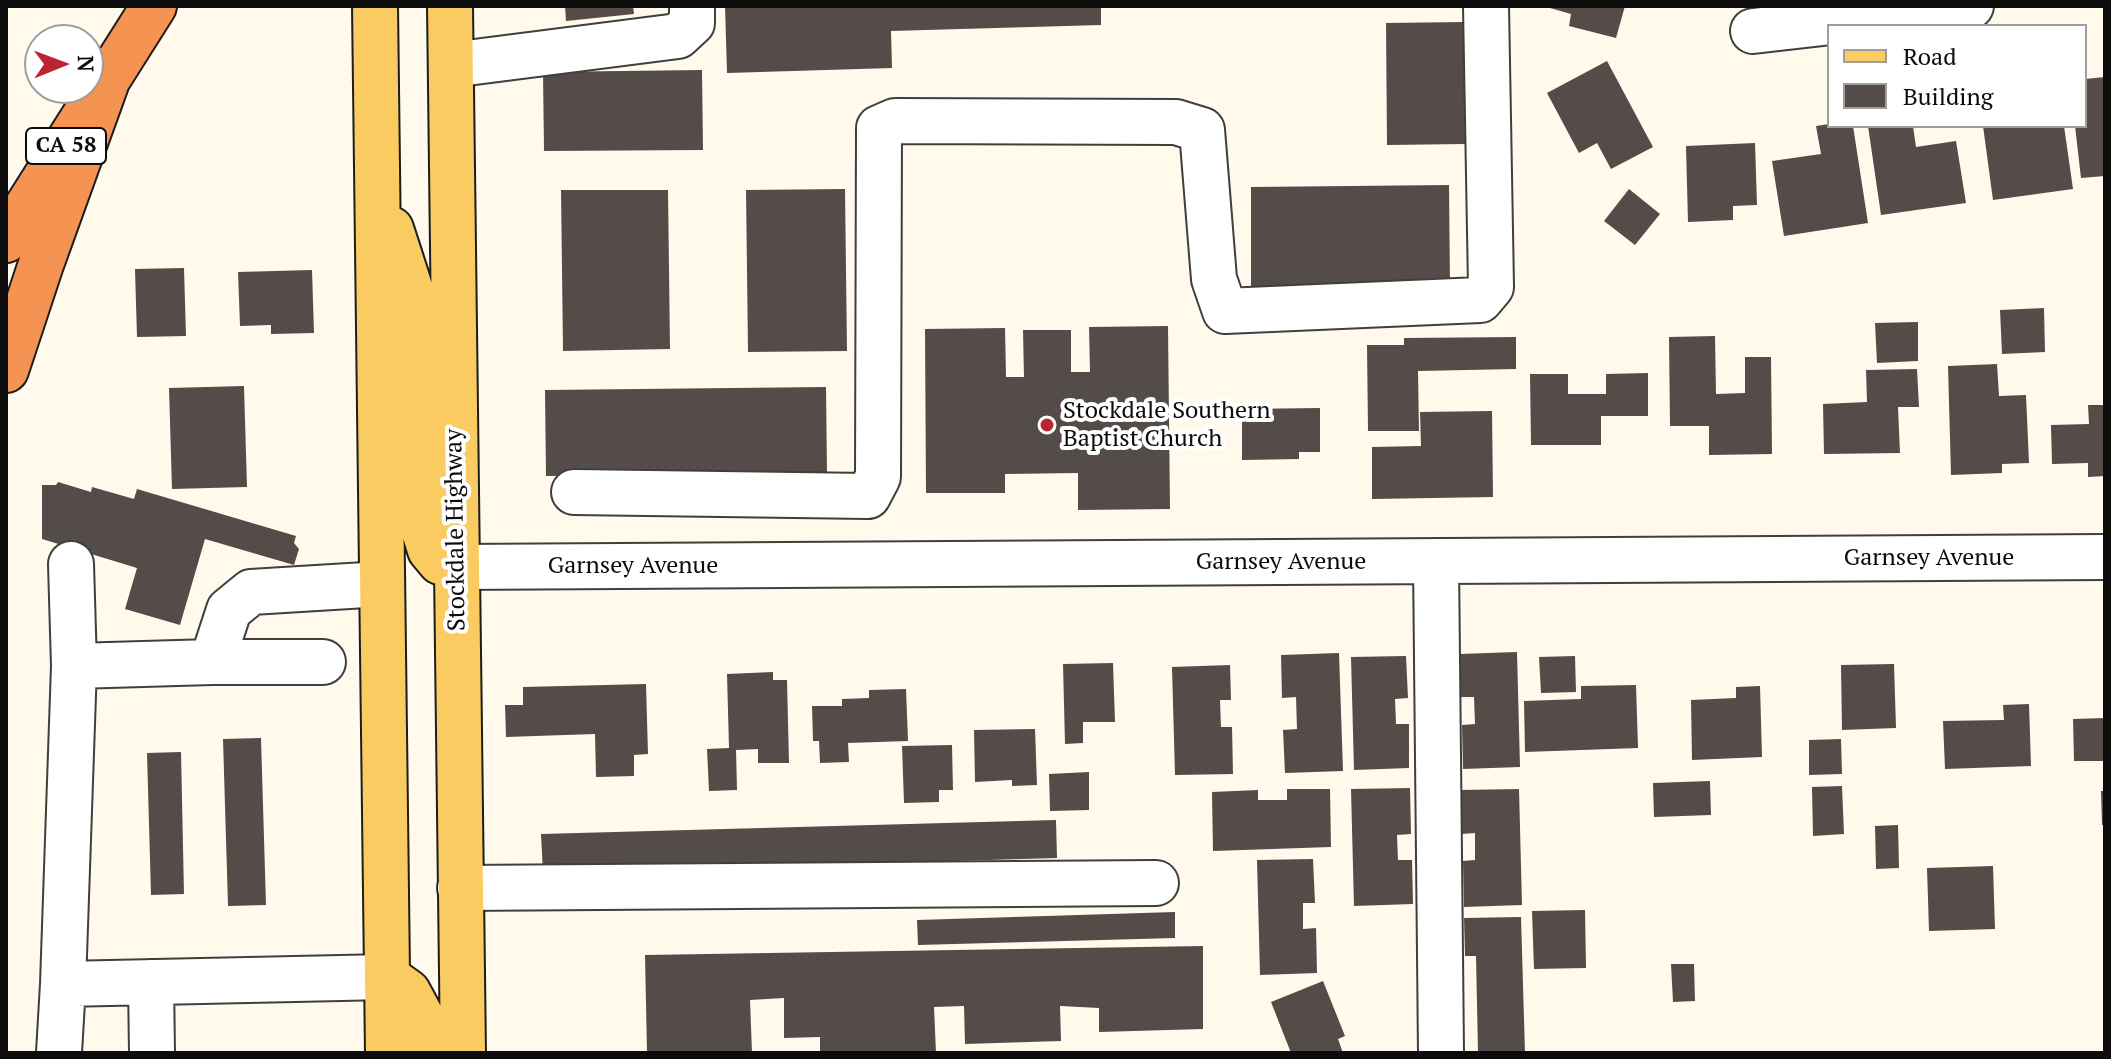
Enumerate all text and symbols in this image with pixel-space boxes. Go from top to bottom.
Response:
north arrow [24,24,104,104]
legend [1827,24,2087,128]
text: Road [1903,40,1957,72]
text: N [72,55,101,72]
text: Building [1903,80,1993,112]
road number: CA 58 [26,128,106,164]
place label: Stockdale Southern Baptist Church [1063,397,1271,453]
marker: Stockdale Southern Baptist Church [1038,416,1056,434]
street label: Stockdale Highway [440,429,472,631]
street label: Garnsey Avenue [1844,544,2014,572]
street label: Garnsey Avenue [1196,548,1366,576]
street label: Garnsey Avenue [548,552,718,580]

